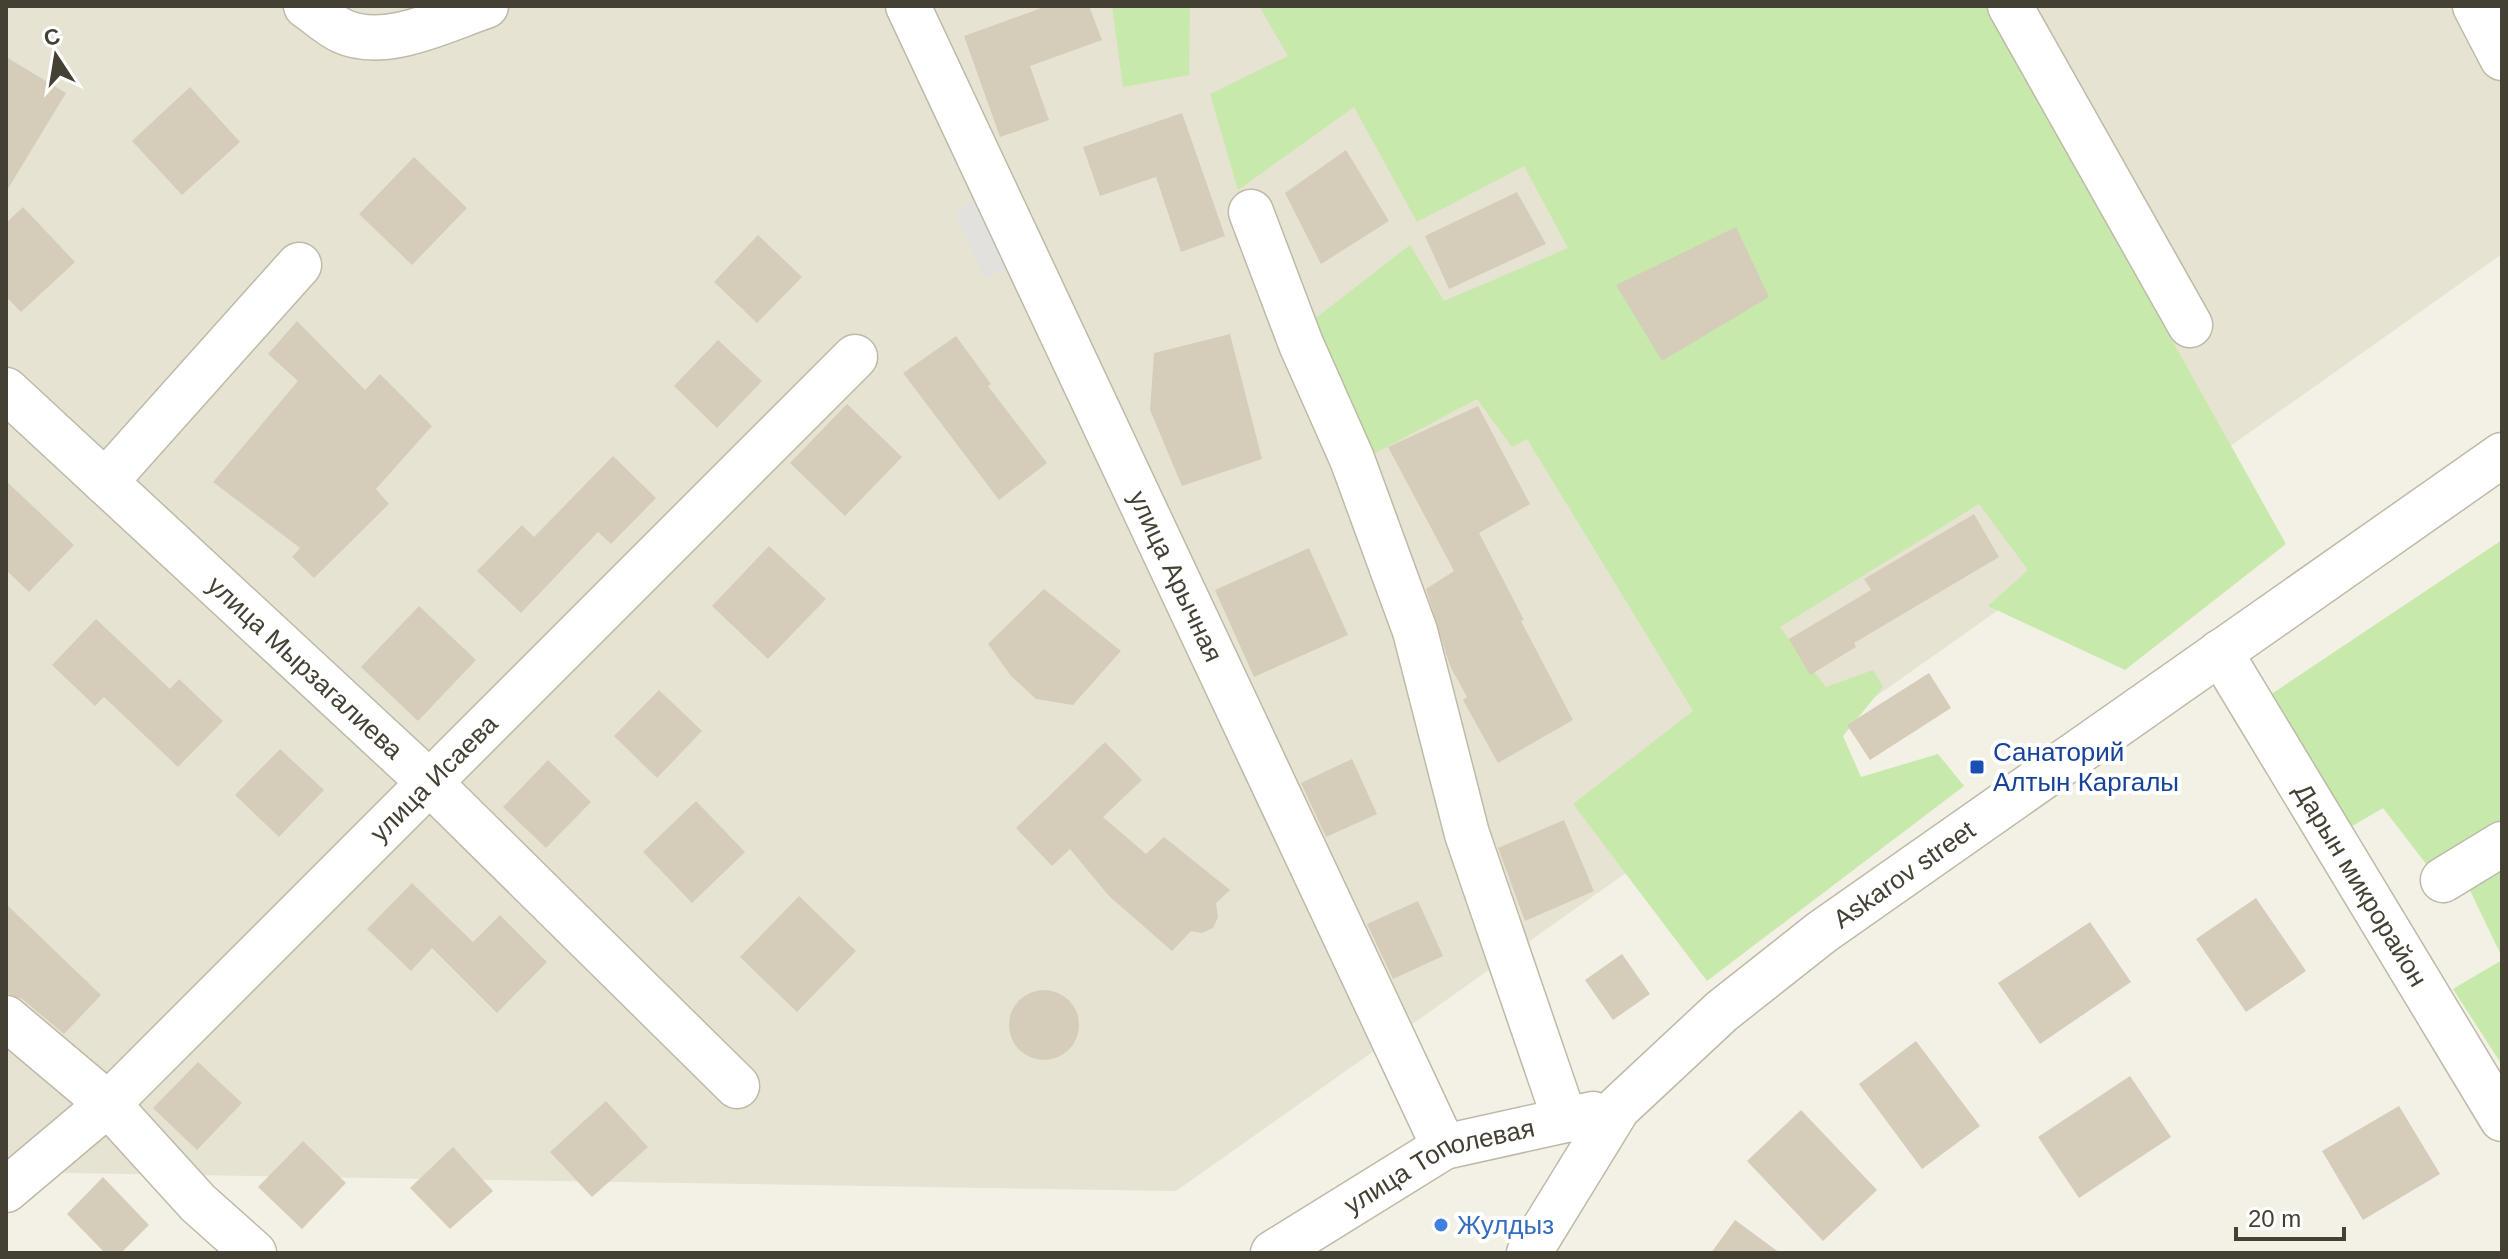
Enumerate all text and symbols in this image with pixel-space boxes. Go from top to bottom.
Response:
north arrow [16,16,96,96]
text: С [42,23,62,51]
street label: улица Арычная [1123,486,1229,667]
street label: улица Мырзагалиева [201,570,409,765]
street label: улица Исаева [364,708,504,848]
place label: Санаторий Алтын Каргалы [1993,737,2179,797]
marker: Санаторий Алтын Каргалы [1968,758,1986,776]
street label: Дарын микрорайон [2288,778,2433,992]
street label: Askarov street [1827,814,1981,934]
street label: улица Тополевая [1339,1112,1537,1220]
scale bar [2236,1191,2344,1241]
text: 20 m [2248,1205,2301,1232]
place label: Жулдыз [1457,1210,1554,1240]
marker: Жулдыз [1432,1216,1450,1234]

